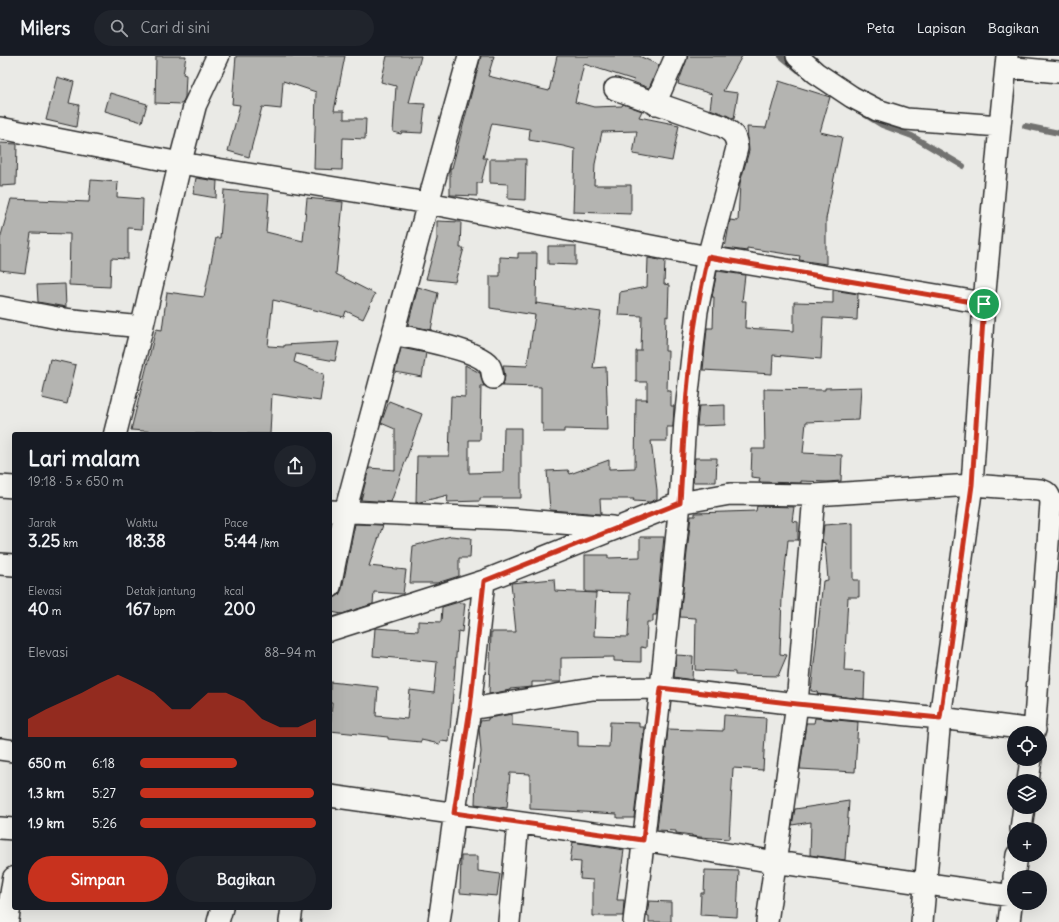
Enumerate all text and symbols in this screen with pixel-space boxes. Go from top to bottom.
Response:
search box [94,10,374,46]
text: Milers [20,16,70,40]
icon: search [108,17,130,39]
text: Cari di sini [140,18,210,37]
text: Peta [867,19,895,37]
text: Lapisan [917,19,966,37]
text: Bagikan [988,19,1039,37]
pin [967,287,1001,321]
icon: arrive [973,293,995,315]
text: Lari malam [28,444,140,472]
button: share [274,445,316,487]
text: 19:18 · 5 × 650 m [28,473,124,490]
text: Jarak [28,516,56,530]
text: Waktu [126,516,158,530]
text: Pace [224,516,248,530]
text: 3.25 [28,530,60,552]
text: 18:38 [126,530,166,552]
text: 5:44 [224,530,257,552]
text: km [60,536,78,550]
text: /km [257,536,279,550]
text: Elevasi [28,584,62,598]
text: Detak jantung [126,584,196,598]
text: kcal [224,584,244,598]
text: 40 [28,598,49,620]
text: 167 [126,598,151,620]
text: 200 [224,598,256,620]
text: m [49,604,61,618]
text: bpm [151,604,176,618]
text: Elevasi [28,644,68,661]
text: 88–94 m [264,644,316,661]
map controls [1007,726,1047,910]
button: locate [1007,726,1047,766]
text: 650 m [28,755,66,772]
text: 6:18 [92,755,115,772]
button: layers [1007,774,1047,814]
text: 1.3 km [28,785,64,802]
text: 5:27 [92,785,116,802]
text: 1.9 km [28,815,64,832]
text: 5:26 [92,815,117,832]
button: + [1007,822,1047,862]
button: Simpan [28,856,168,902]
button: Bagikan [176,856,316,902]
button: − [1007,870,1047,910]

